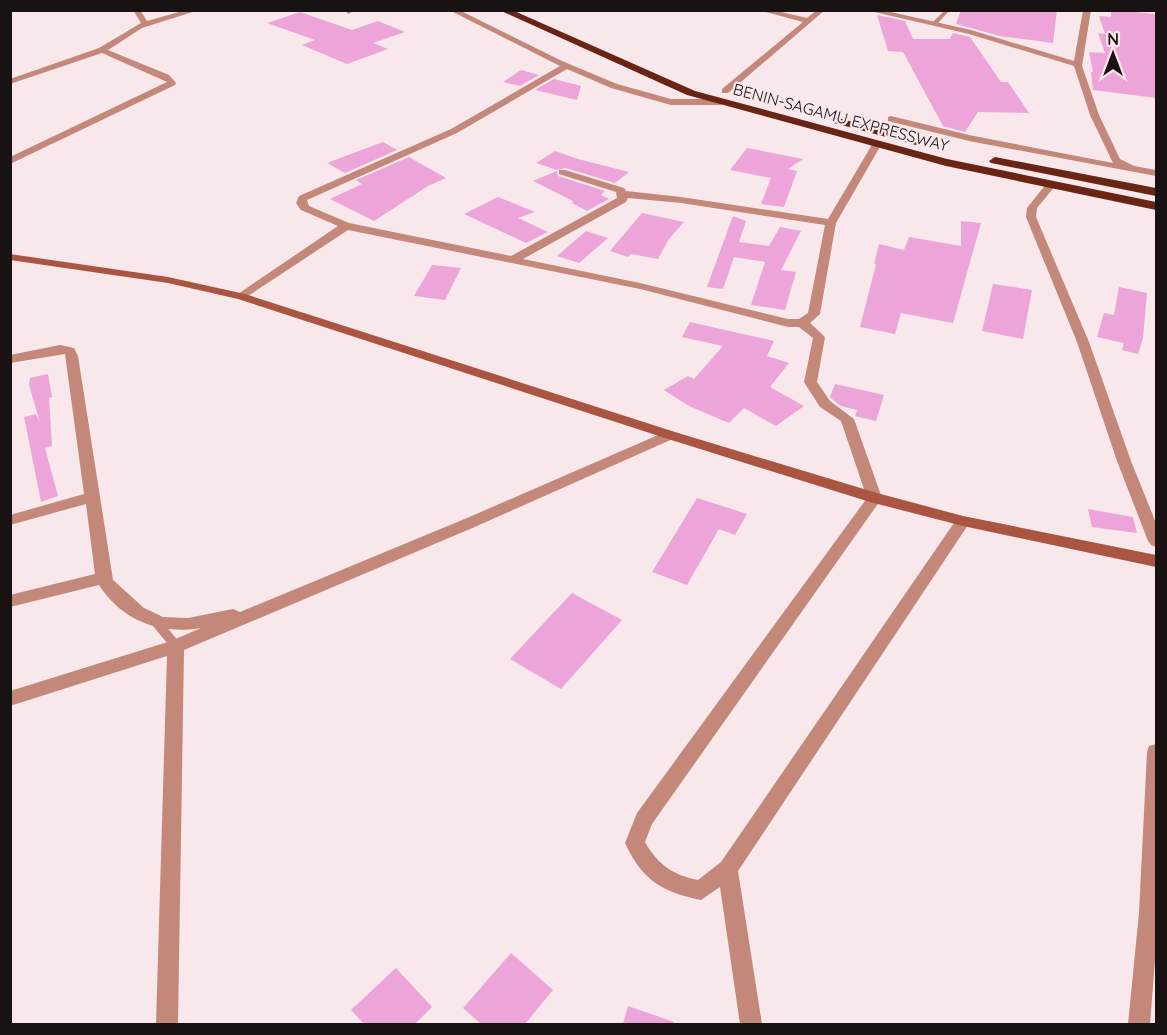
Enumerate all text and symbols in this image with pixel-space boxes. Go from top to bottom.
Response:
north arrow [1083,24,1143,84]
text: N [1107,29,1119,49]
street label: BENIN-SAGAMU EXPRESSWAY [731,79,951,155]

